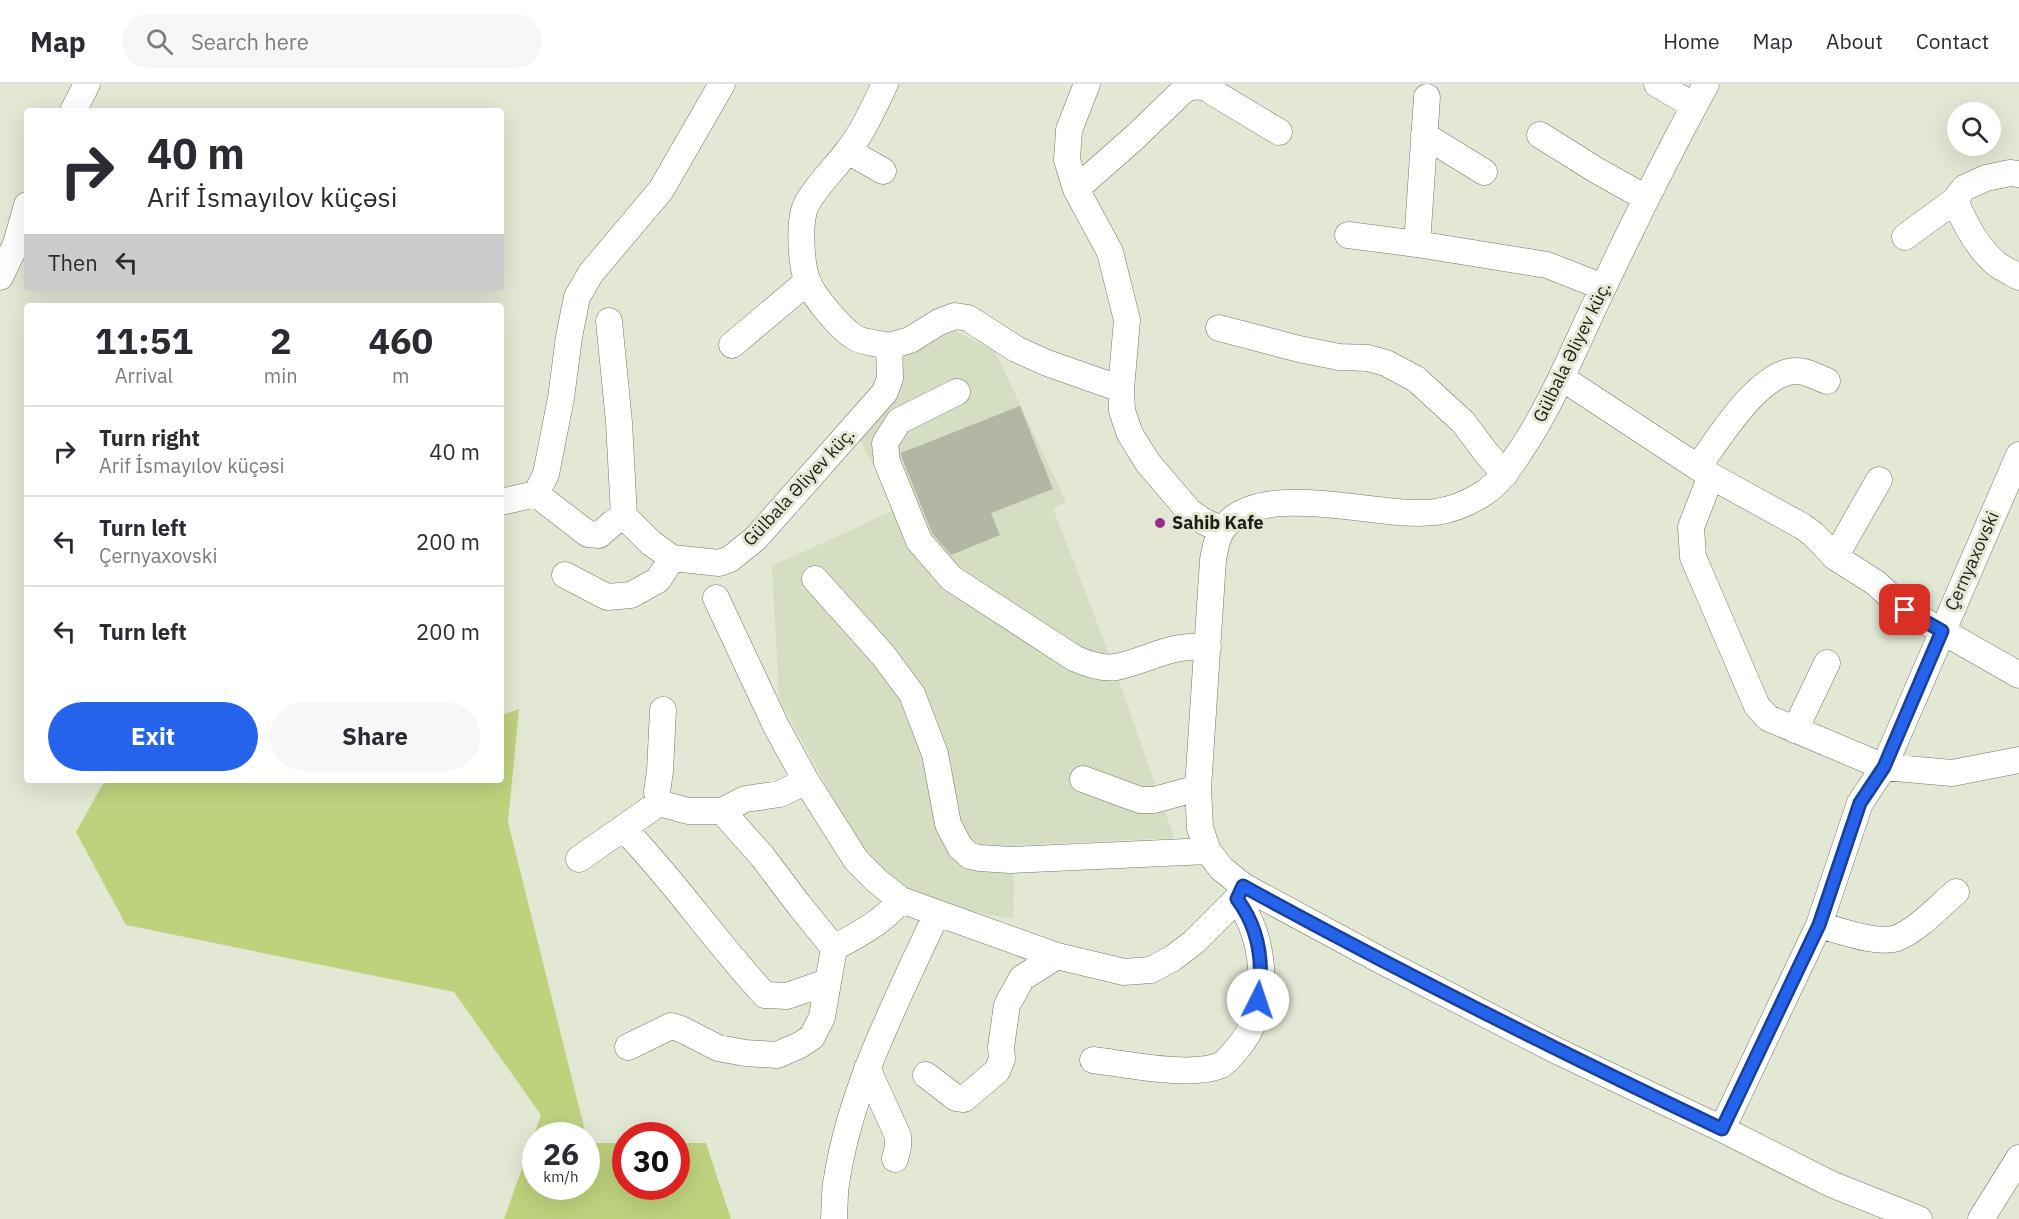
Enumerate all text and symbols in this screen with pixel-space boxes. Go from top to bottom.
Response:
search box [122,14,542,68]
text: Map [30,23,86,60]
icon: search [143,25,176,58]
text: Search here [191,27,309,56]
text: Home [1663,27,1720,55]
text: Map [1753,27,1793,55]
text: About [1826,27,1883,55]
text: Contact [1916,27,1989,55]
map controls [1947,102,2001,156]
button: search [1947,102,2001,156]
text: 40 m [147,126,245,181]
icon: right [48,132,126,210]
text: Arif İsmayılov küçəsi [147,179,397,214]
icon: left [110,246,143,279]
text: Then [48,248,98,277]
street label: Gülbala Əliyev küç. [1528,278,1616,426]
text: 11:51 [95,317,193,364]
text: 2 [270,317,292,364]
text: 460 [368,317,433,364]
text: Arrival [115,362,173,389]
text: min [264,362,298,389]
text: m [392,362,410,389]
text: Turn right [99,423,200,452]
street label: Gülbala Əliyev küç. [738,423,859,551]
icon: right [48,435,81,468]
text: 40 m [429,437,480,466]
text: Arif İsmayılov küçəsi [99,452,285,479]
street label: Çernyaxovski [1939,507,2004,614]
place label: Sahib Kafe [1172,511,1264,534]
text: Turn left [99,513,187,542]
marker: Sahib Kafe [1153,516,1167,530]
icon: left [48,525,81,558]
text: 200 m [416,527,480,556]
text: Çernyaxovski [99,542,217,569]
pin [1879,584,1930,635]
icon: arrive [1888,593,1921,626]
icon: left [48,615,81,648]
text: Turn left [99,617,187,646]
text: 200 m [416,617,480,646]
button: Exit [48,702,258,771]
button: Share [270,702,480,771]
position arrow [1226,968,1290,1032]
speed limit sign: 30 [612,1122,690,1200]
text: 26 [543,1134,579,1173]
text: km/h [543,1167,579,1186]

